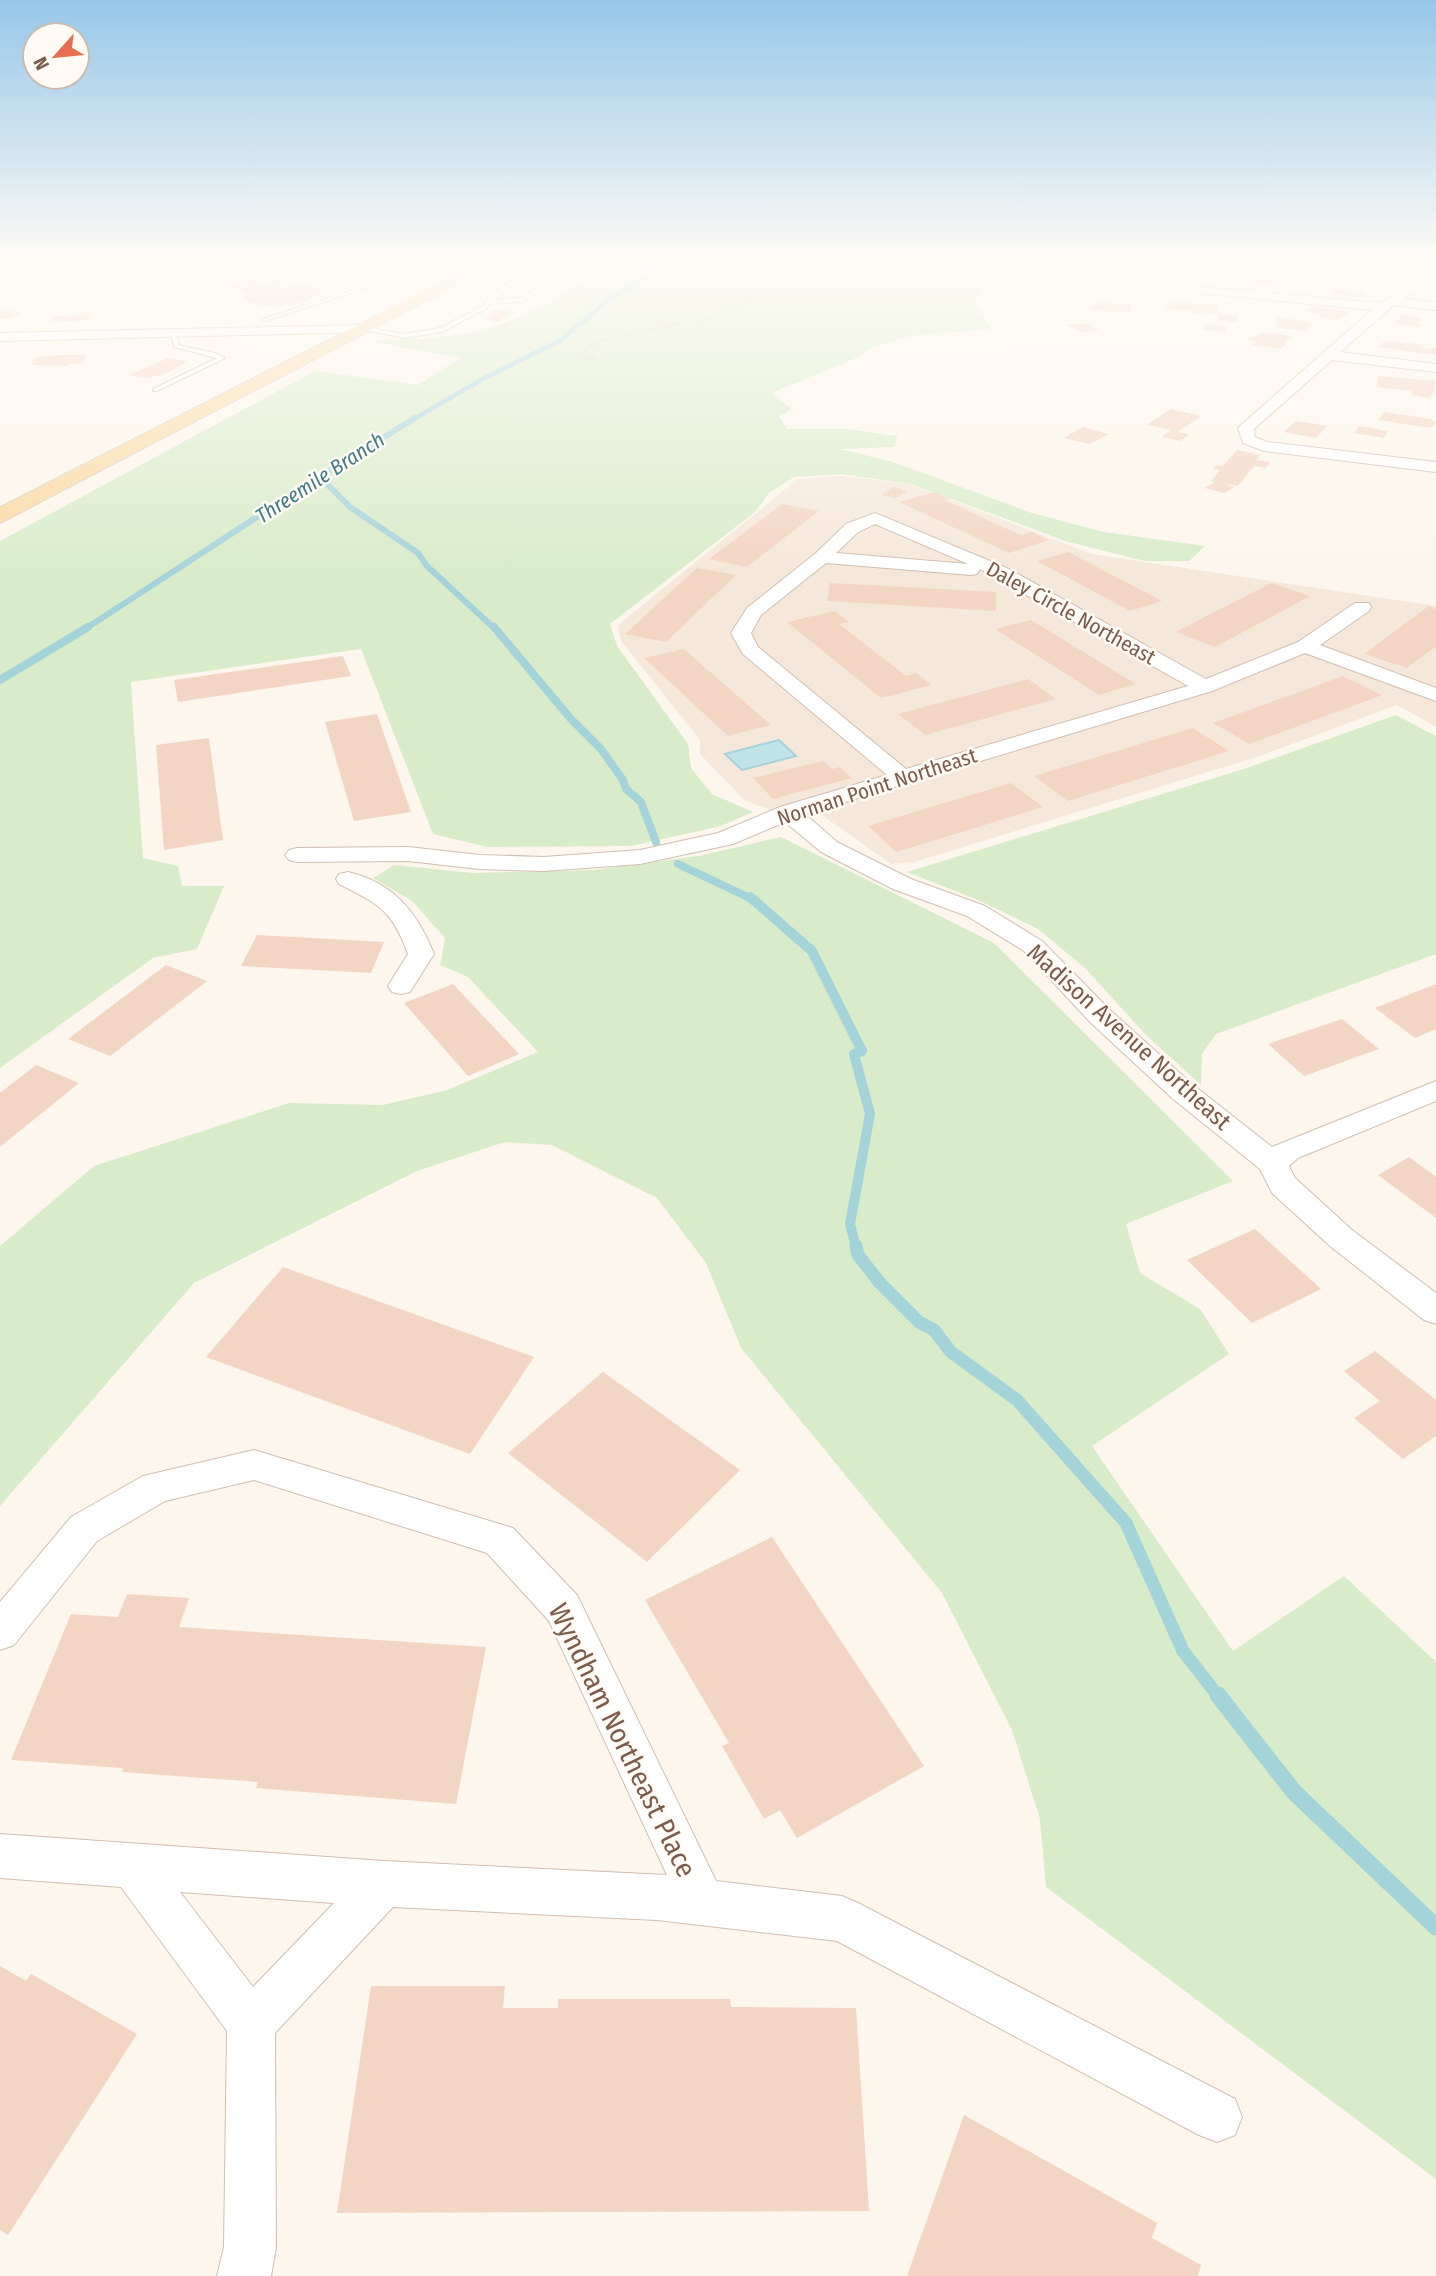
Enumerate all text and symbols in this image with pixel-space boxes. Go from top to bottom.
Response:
north arrow [21,21,91,91]
text: N [28,53,54,74]
water label: Threemile Branch [251,427,389,529]
street label: Daley Circle Northeast [982,556,1160,670]
street label: Norman Point Northeast [774,742,980,832]
street label: Madison Avenue Northeast [1022,938,1237,1136]
street label: Wyndham Northeast Place [542,1598,703,1883]

